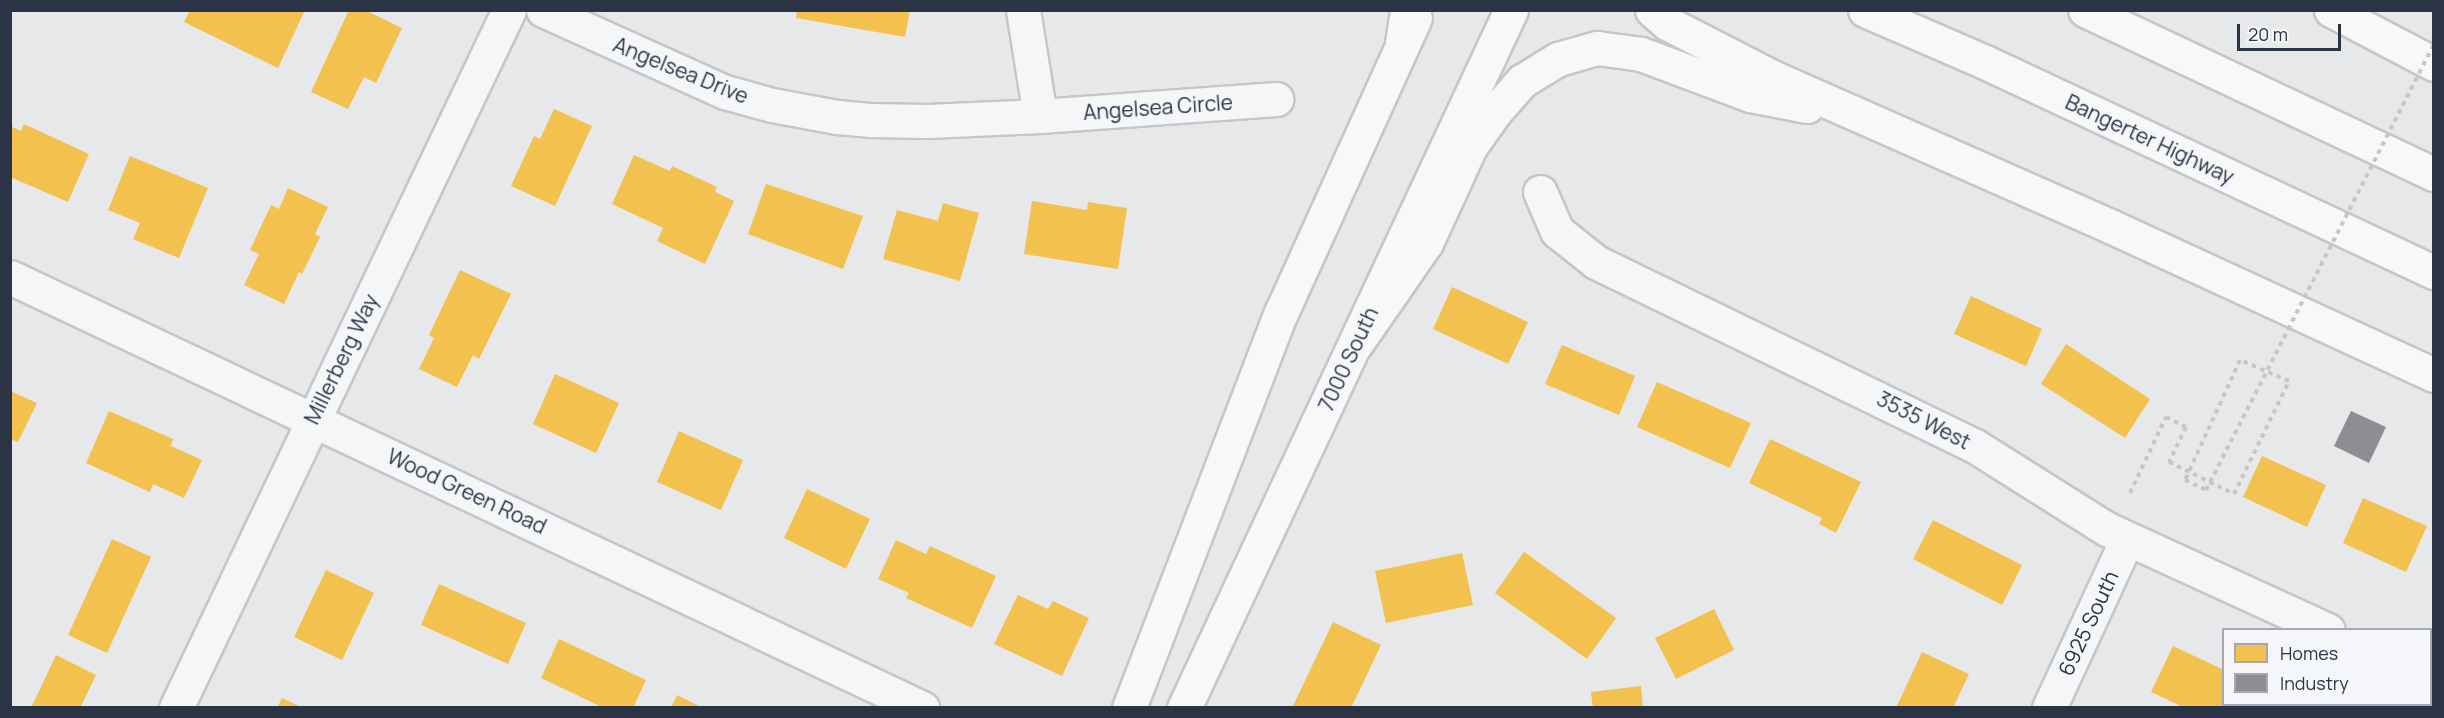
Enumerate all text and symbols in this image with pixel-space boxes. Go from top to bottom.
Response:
scale bar [2240,12,2344,50]
text: 20 m [2248,22,2288,46]
street label: Angelsea Drive [610,31,752,109]
street label: Angelsea Circle [1082,89,1234,125]
street label: Bangerter Highway [2062,89,2238,189]
street label: Millerberg Way [299,290,383,428]
street label: 7000 South [1313,303,1383,415]
street label: 3535 West [1873,386,1975,454]
street label: Wood Green Road [383,443,551,539]
street label: 6925 South [2053,567,2123,679]
legend [2222,628,2432,706]
text: Homes [2280,641,2338,665]
text: Industry [2280,671,2349,695]

